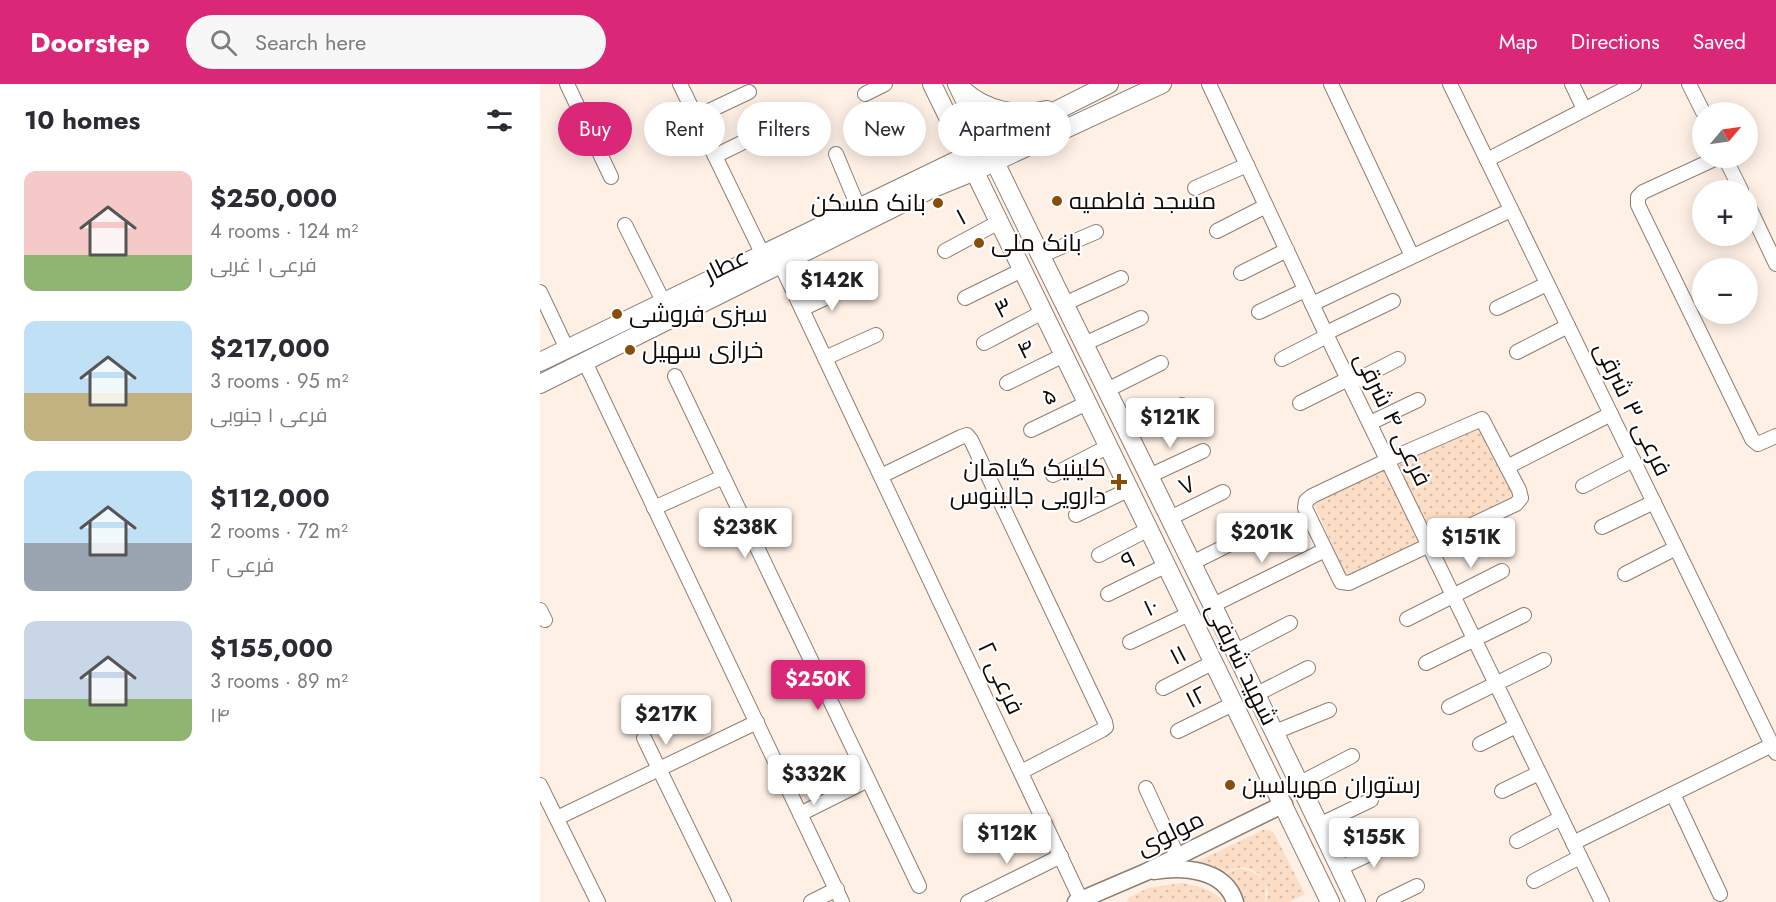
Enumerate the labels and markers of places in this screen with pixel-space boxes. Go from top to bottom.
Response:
place label: مسجد فاطمیه [1069,183,1216,218]
place label: بانک مسکن [811,185,926,220]
marker: مسجد فاطمیه [1050,194,1064,208]
marker: بانک مسکن [931,196,945,210]
place label: بانک ملی [991,225,1082,260]
marker: بانک ملی [972,236,986,250]
pin: $142K [790,261,874,312]
place label: سبزی فروشی [629,296,768,331]
marker: سبزی فروشی [610,307,624,321]
place label: خرازی سهیل [642,332,764,367]
marker: خرازی سهیل [623,343,637,357]
pin: $121K [1128,398,1212,449]
place label: کلینیک گیاهان دارویی جالینوس [950,450,1106,513]
marker: کلینیک گیاهان دارویی جالینوس [1110,473,1128,491]
pin: $238K [703,508,787,559]
pin: $201K [1220,513,1304,564]
pin: $151K [1429,518,1513,569]
pin: $250K [776,660,860,711]
pin: $217K [624,695,708,746]
pin: $332K [772,755,856,806]
place label: رستوران مهریاسین [1242,767,1421,802]
marker: رستوران مهریاسین [1223,778,1237,792]
pin: $112K [965,814,1049,865]
pin: $155K [1332,818,1416,869]

